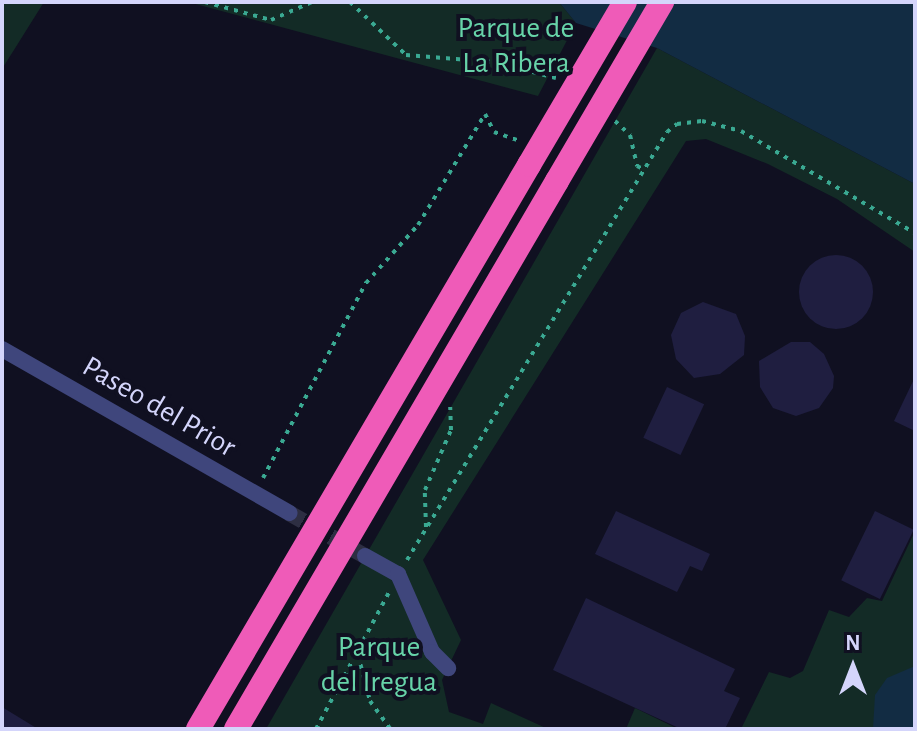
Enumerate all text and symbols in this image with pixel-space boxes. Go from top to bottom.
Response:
park label: Parque de La Ribera [458,10,574,80]
street label: Paseo del Prior [76,349,242,465]
north arrow [813,627,893,707]
park label: Parque del Iregua [321,629,437,700]
text: N [845,632,861,654]

